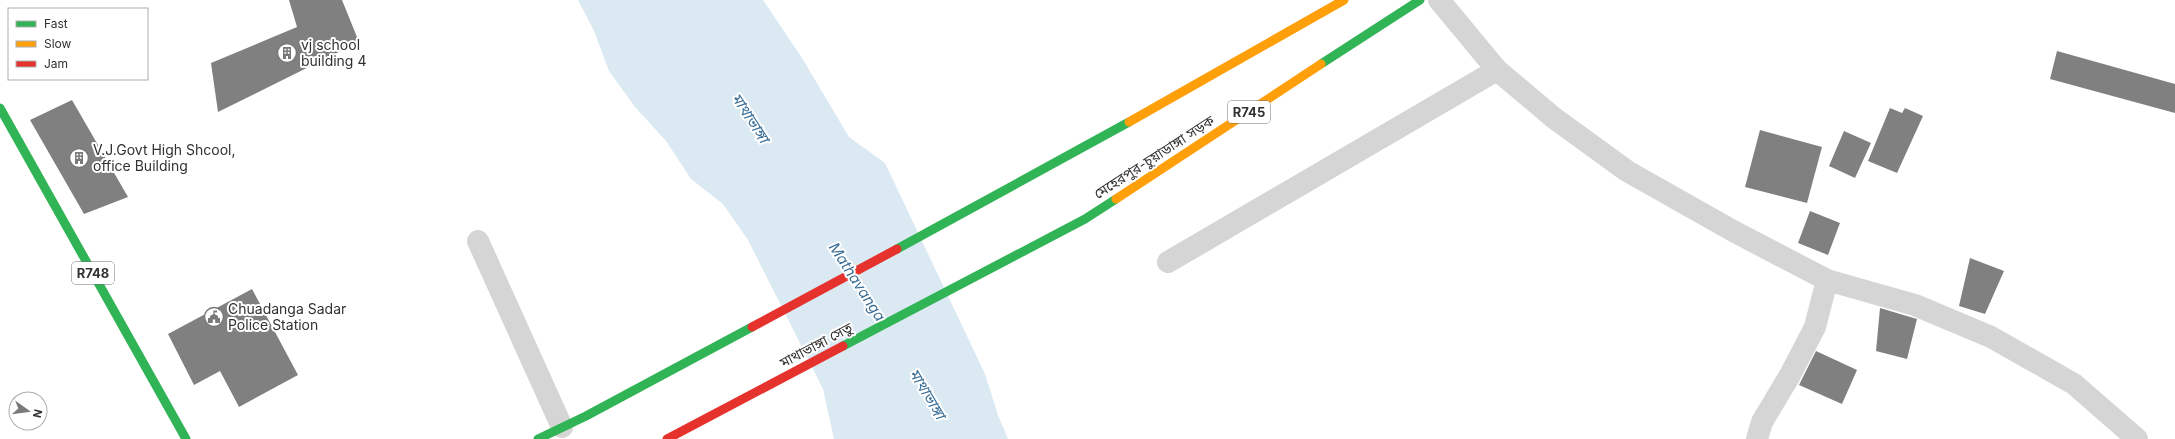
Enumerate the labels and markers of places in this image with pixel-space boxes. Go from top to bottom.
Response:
place label: vj school building 4 [301,36,366,69]
building icon: vj school building 4 [276,42,298,64]
place label: V.J.Govt High Shcool, office Building [93,141,236,174]
building icon: V.J.Govt High Shcool, office Building [68,147,90,169]
place label: Chuadanga Sadar Police Station [228,300,346,333]
public building icon: Chuadanga Sadar Police Station [203,306,225,328]

